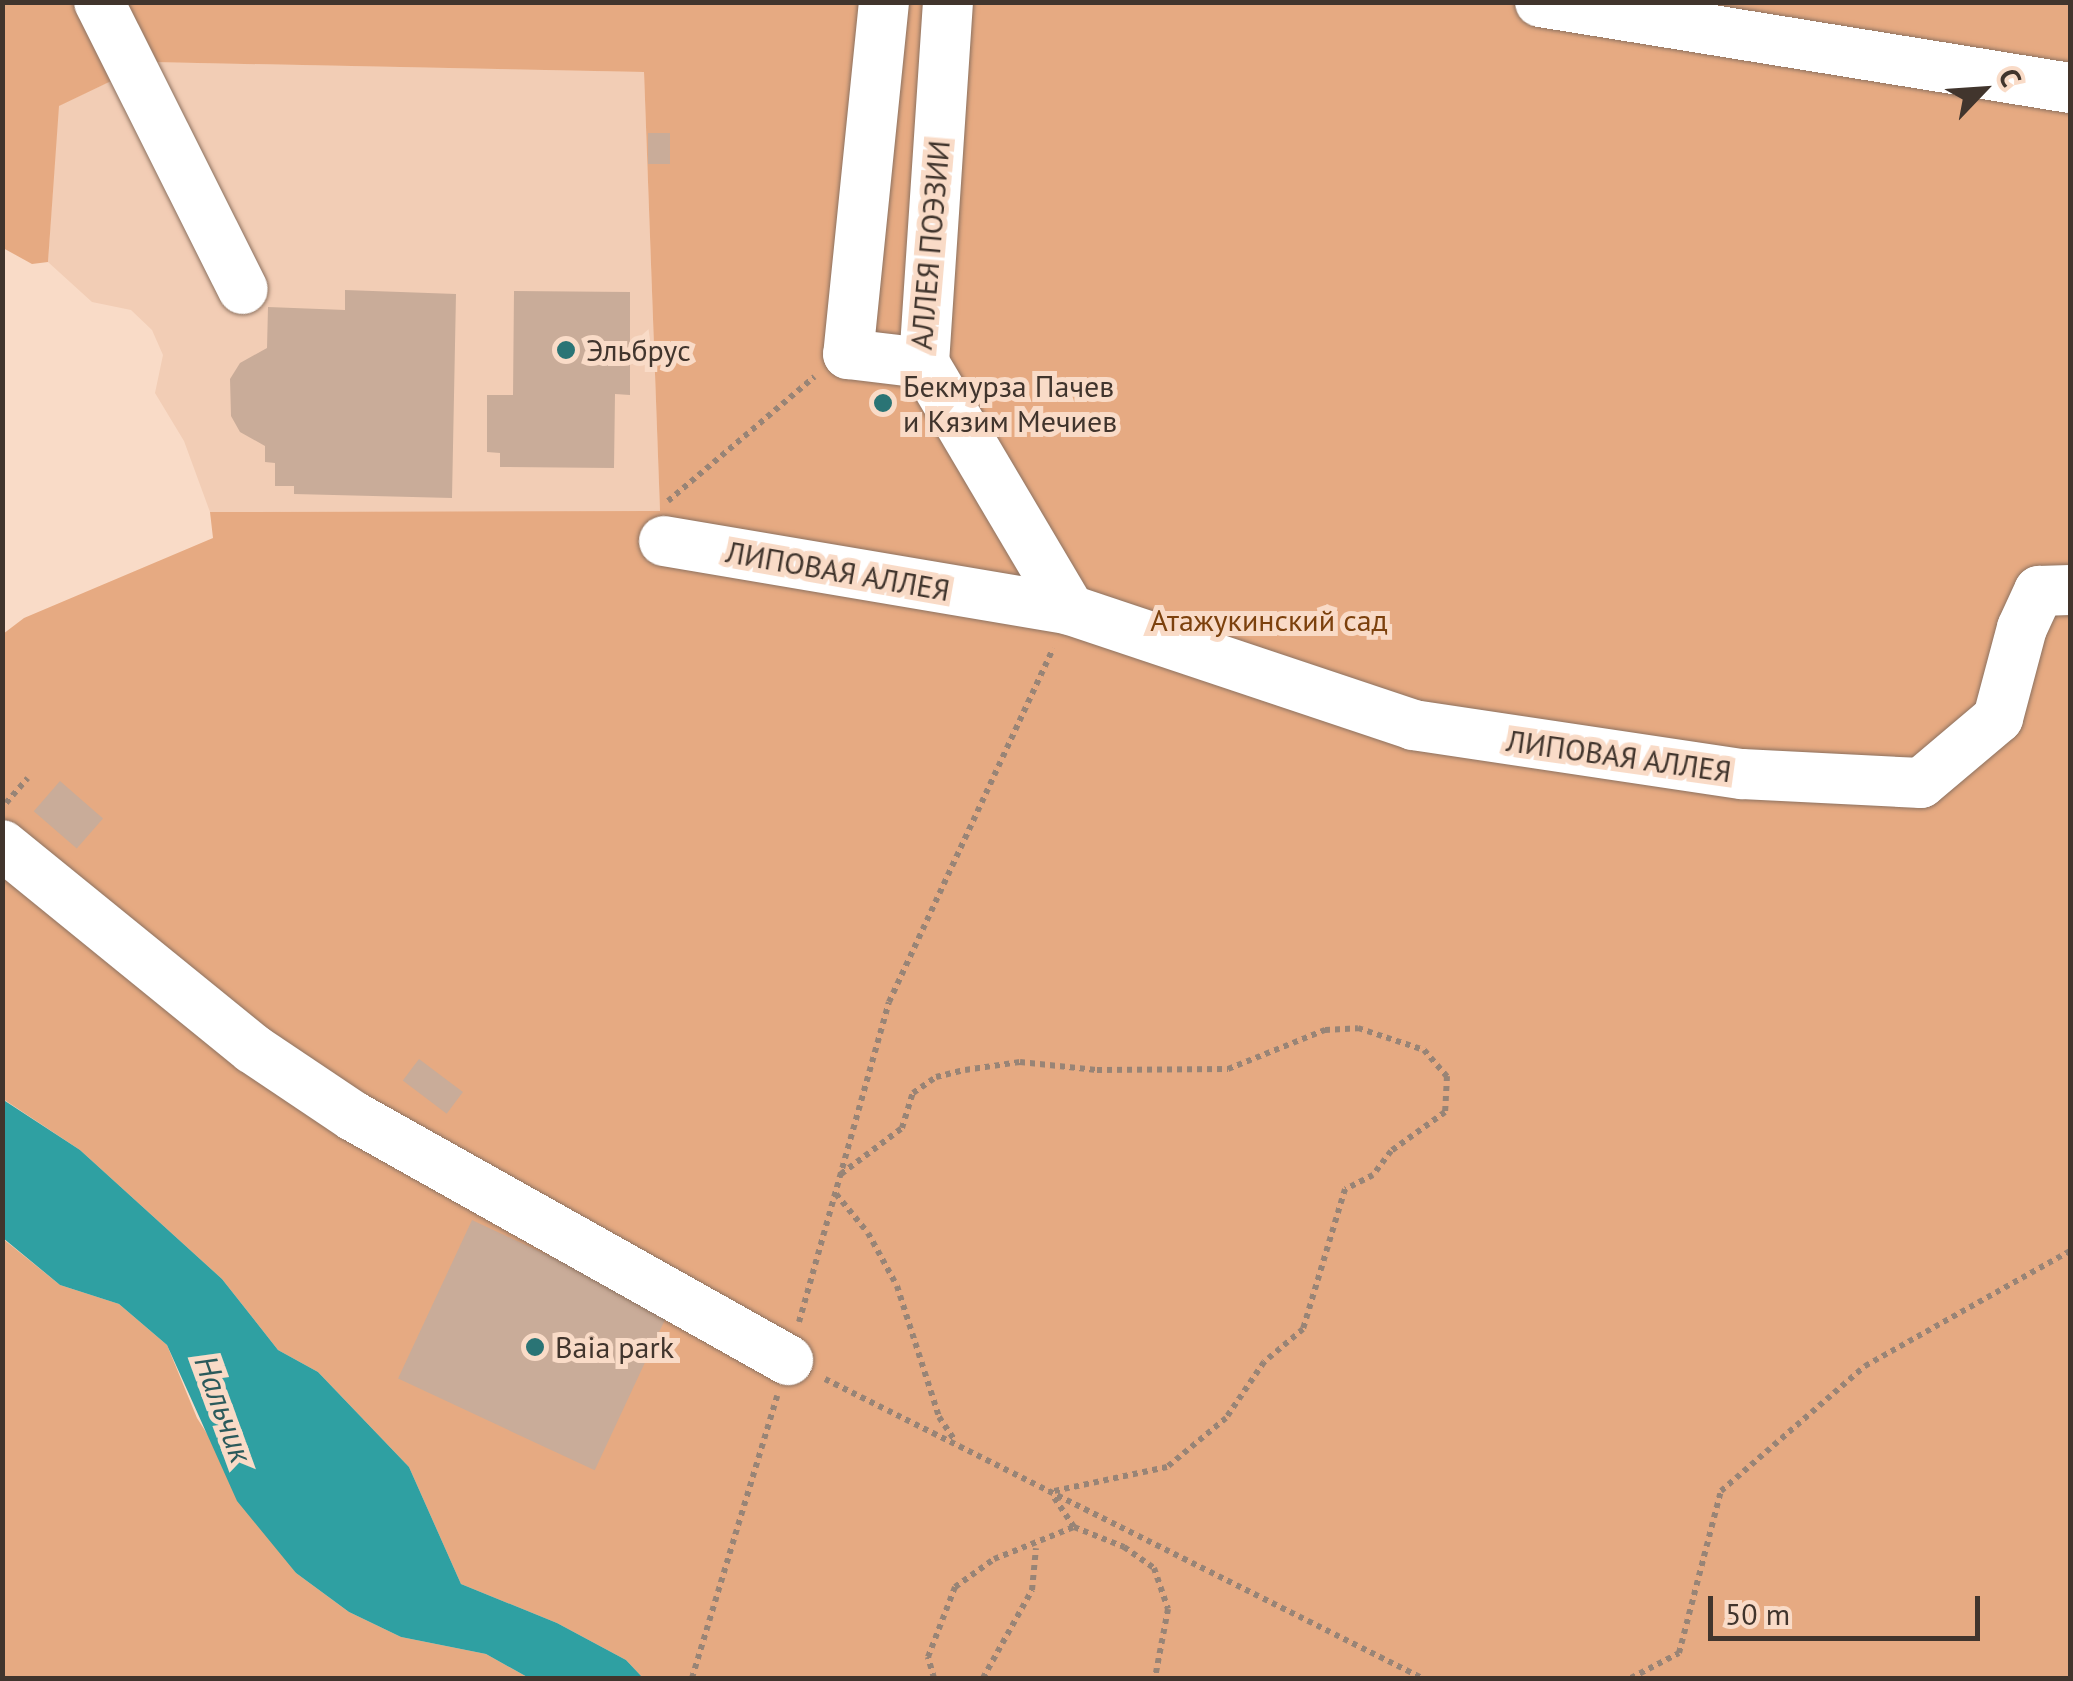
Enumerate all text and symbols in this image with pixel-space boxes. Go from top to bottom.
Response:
north arrow [1933,40,2033,140]
text: С [1991,62,2031,92]
street label: АЛЛЕЯ ПОЭЗИИ [903,139,957,351]
place label: Эльбрус [586,332,691,368]
marker: Эльбрус [555,339,577,361]
place label: Бекмурза Пачев и Кязим Мечиев [903,368,1117,438]
marker: Бекмурза Пачев и Кязим Мечиев [872,392,894,414]
street label: ЛИПОВАЯ АЛЛЕЯ [723,534,953,608]
park label: Атажукинский сад [1150,602,1388,638]
street label: ЛИПОВАЯ АЛЛЕЯ [1504,722,1734,790]
place label: Baia park [555,1329,674,1365]
marker: Baia park [524,1336,546,1358]
water label: Нальчик [187,1350,261,1468]
scale bar [1713,1576,1986,1638]
text: 50 m [1725,1594,1790,1633]

